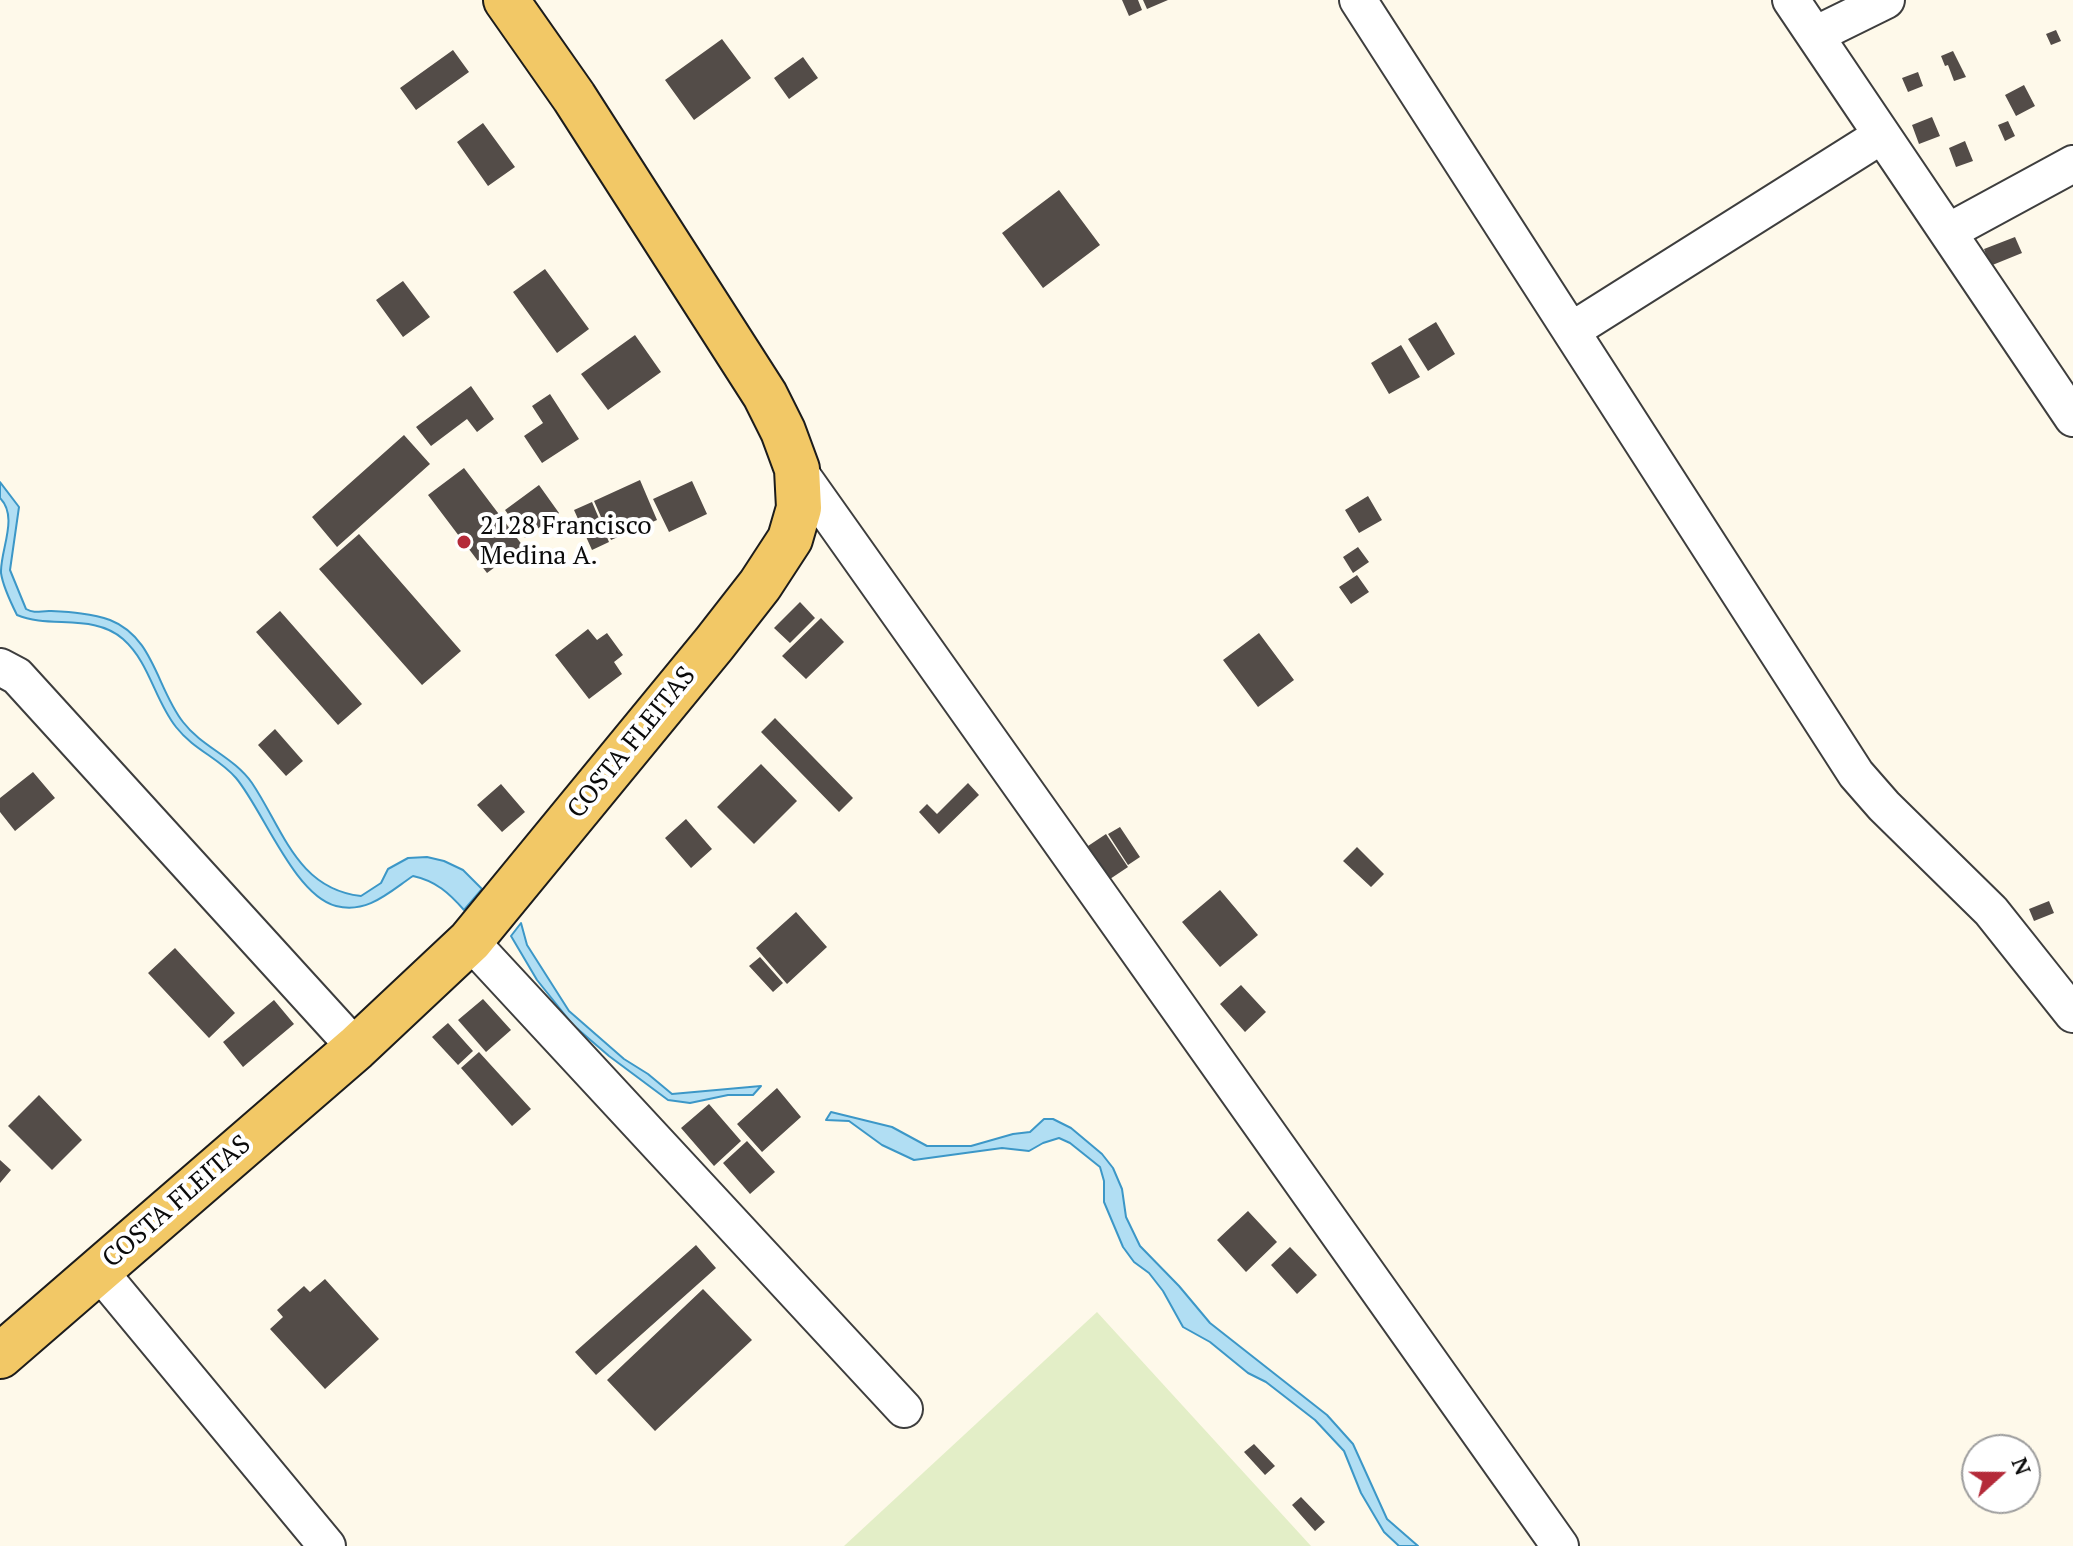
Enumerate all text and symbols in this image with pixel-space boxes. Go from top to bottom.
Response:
place label: 2128 Francisco Medina A. [480,511,652,572]
marker: 2128 Francisco Medina A. [455,533,473,551]
street label: COSTA FLEITAS [561,661,703,825]
street label: COSTA FLEITAS [97,1129,257,1275]
north arrow [1961,1434,2041,1514]
text: N [2005,1453,2039,1479]

